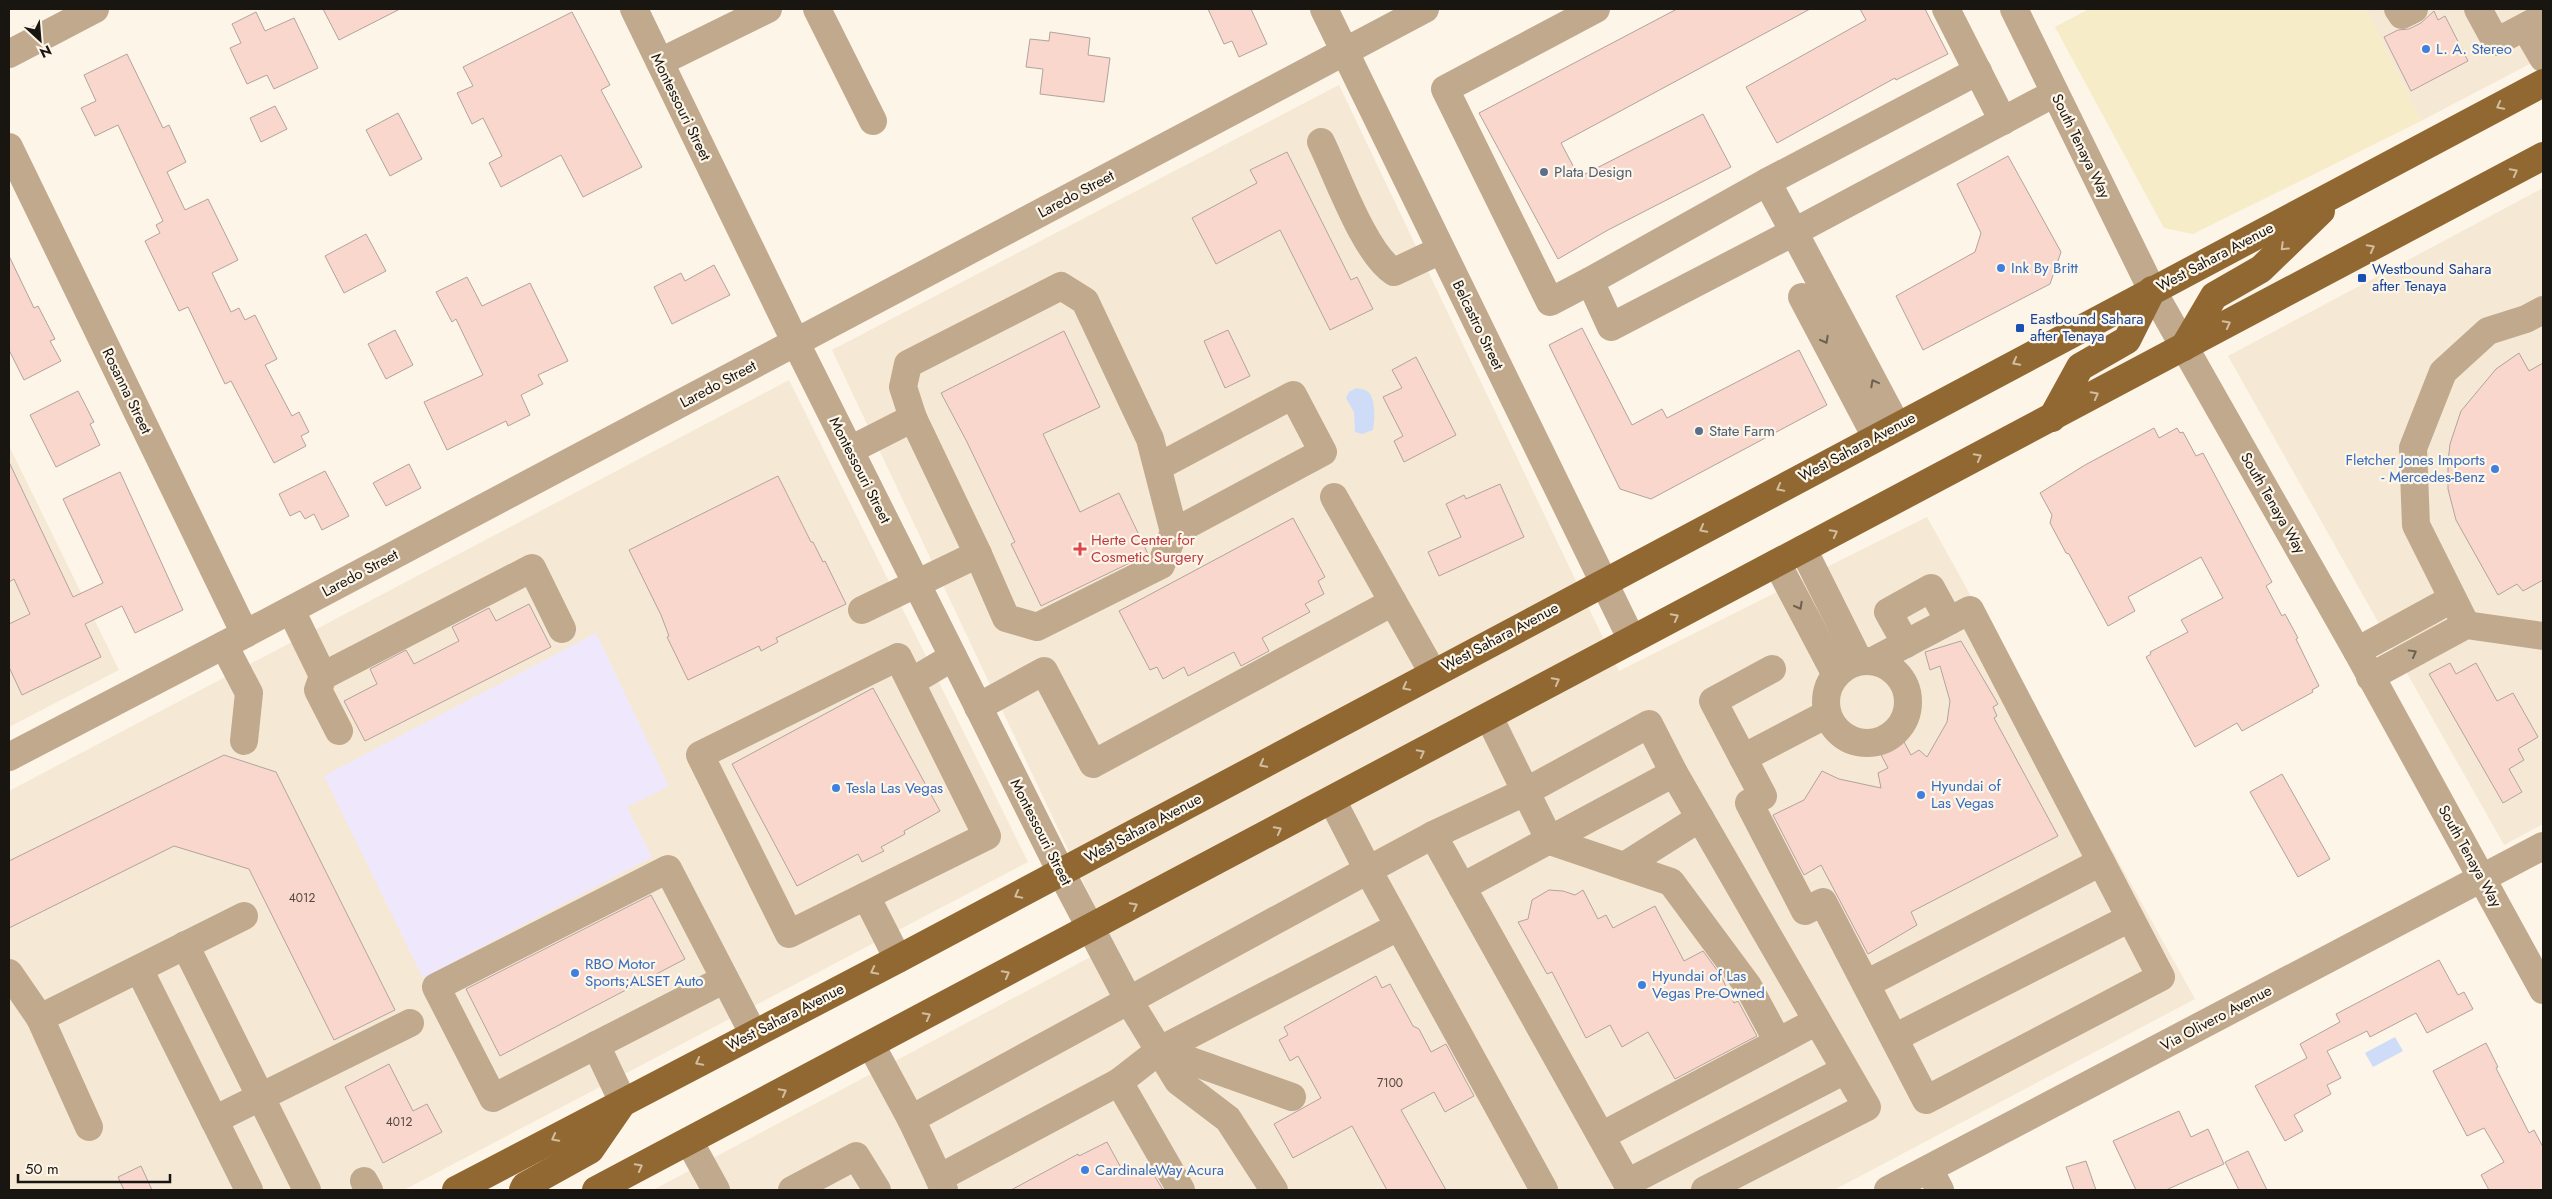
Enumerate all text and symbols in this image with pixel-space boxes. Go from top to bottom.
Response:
north arrow [15,15,65,65]
place label: L. A. Stereo [2436,38,2512,60]
text: N [36,40,55,63]
marker: L. A. Stereo [2420,43,2432,55]
street label: Montessouri Street [645,50,717,165]
street label: South Tenaya Way [2046,90,2116,202]
one-way arrow [2497,99,2506,109]
place label: Plata Design [1554,161,1633,183]
street label: Laredo Street [1034,164,1118,223]
marker: Plata Design [1538,166,1550,178]
one-way arrow [2509,168,2518,178]
street label: West Sahara Avenue [2153,217,2278,297]
one-way arrow [2280,241,2289,250]
one-way arrow [2365,244,2374,254]
place label: Ink By Britt [2011,257,2078,279]
place label: Westbound Sahara after Tenaya [2372,258,2491,297]
marker: Ink By Britt [1995,262,2007,274]
marker: Westbound Sahara after Tenaya [2356,272,2368,284]
street label: Belcastro Street [1447,277,1509,374]
place label: Eastbound Sahara after Tenaya [2030,308,2144,347]
one-way arrow [2222,320,2231,330]
marker: Eastbound Sahara after Tenaya [2014,322,2026,334]
one-way arrow [1819,335,1829,344]
street label: Rosanna Street [97,344,157,438]
street label: Laredo Street [676,354,760,413]
one-way arrow [2013,356,2022,366]
one-way arrow [1871,379,1881,388]
one-way arrow [2089,391,2098,401]
street label: West Sahara Avenue [1795,407,1920,487]
street label: Montessouri Street [824,413,897,527]
place label: State Farm [1709,420,1775,442]
marker: State Farm [1693,425,1705,437]
street label: South Tenaya Way [2235,448,2311,558]
place label: Fletcher Jones Imports - Mercedes-Benz [2345,449,2485,488]
one-way arrow [1973,453,1982,463]
marker: Fletcher Jones Imports - Mercedes-Benz [2489,463,2501,475]
one-way arrow [1776,482,1785,492]
one-way arrow [1699,523,1708,533]
place label: Herte Center for Cosmetic Surgery [1091,529,1204,568]
one-way arrow [1829,529,1838,539]
marker: Herte Center for Cosmetic Surgery [1073,542,1087,556]
street label: Laredo Street [318,543,402,602]
street label: West Sahara Avenue [1438,597,1563,677]
one-way arrow [1793,601,1803,610]
one-way arrow [1670,613,1679,623]
one-way arrow [2408,650,2417,660]
one-way arrow [1551,677,1560,687]
one-way arrow [1402,681,1411,691]
one-way arrow [1416,749,1425,759]
one-way arrow [1259,758,1268,768]
street label: Montessouri Street [1005,775,1078,889]
place label: Hyundai of Las Vegas [1931,775,2001,814]
place label: Tesla Las Vegas [846,777,943,799]
marker: Tesla Las Vegas [830,782,842,794]
street label: West Sahara Avenue [1081,788,1206,868]
marker: Hyundai of Las Vegas [1915,789,1927,801]
street label: South Tenaya Way [2433,801,2507,911]
one-way arrow [1273,826,1282,836]
house number: 4012 [289,889,315,907]
one-way arrow [1014,889,1023,899]
one-way arrow [1129,902,1138,912]
place label: RBO Motor Sports;ALSET Auto [585,953,704,992]
one-way arrow [870,965,879,975]
place label: Hyundai of Las Vegas Pre-Owned [1652,965,1765,1004]
marker: RBO Motor Sports;ALSET Auto [569,967,581,979]
one-way arrow [1001,970,1010,980]
street label: West Sahara Avenue [722,978,848,1056]
marker: Hyundai of Las Vegas Pre-Owned [1636,979,1648,991]
street label: Via Olivero Avenue [2156,979,2276,1057]
one-way arrow [922,1012,931,1022]
one-way arrow [695,1056,704,1066]
house number: 7100 [1377,1074,1403,1092]
one-way arrow [778,1088,787,1098]
house number: 4012 [386,1113,412,1131]
one-way arrow [552,1132,561,1142]
scale bar [18,1152,170,1184]
text: 50 m [25,1158,59,1180]
place label: CardinaleWay Acura [1095,1159,1224,1181]
one-way arrow [634,1163,643,1173]
marker: CardinaleWay Acura [1079,1164,1091,1176]

